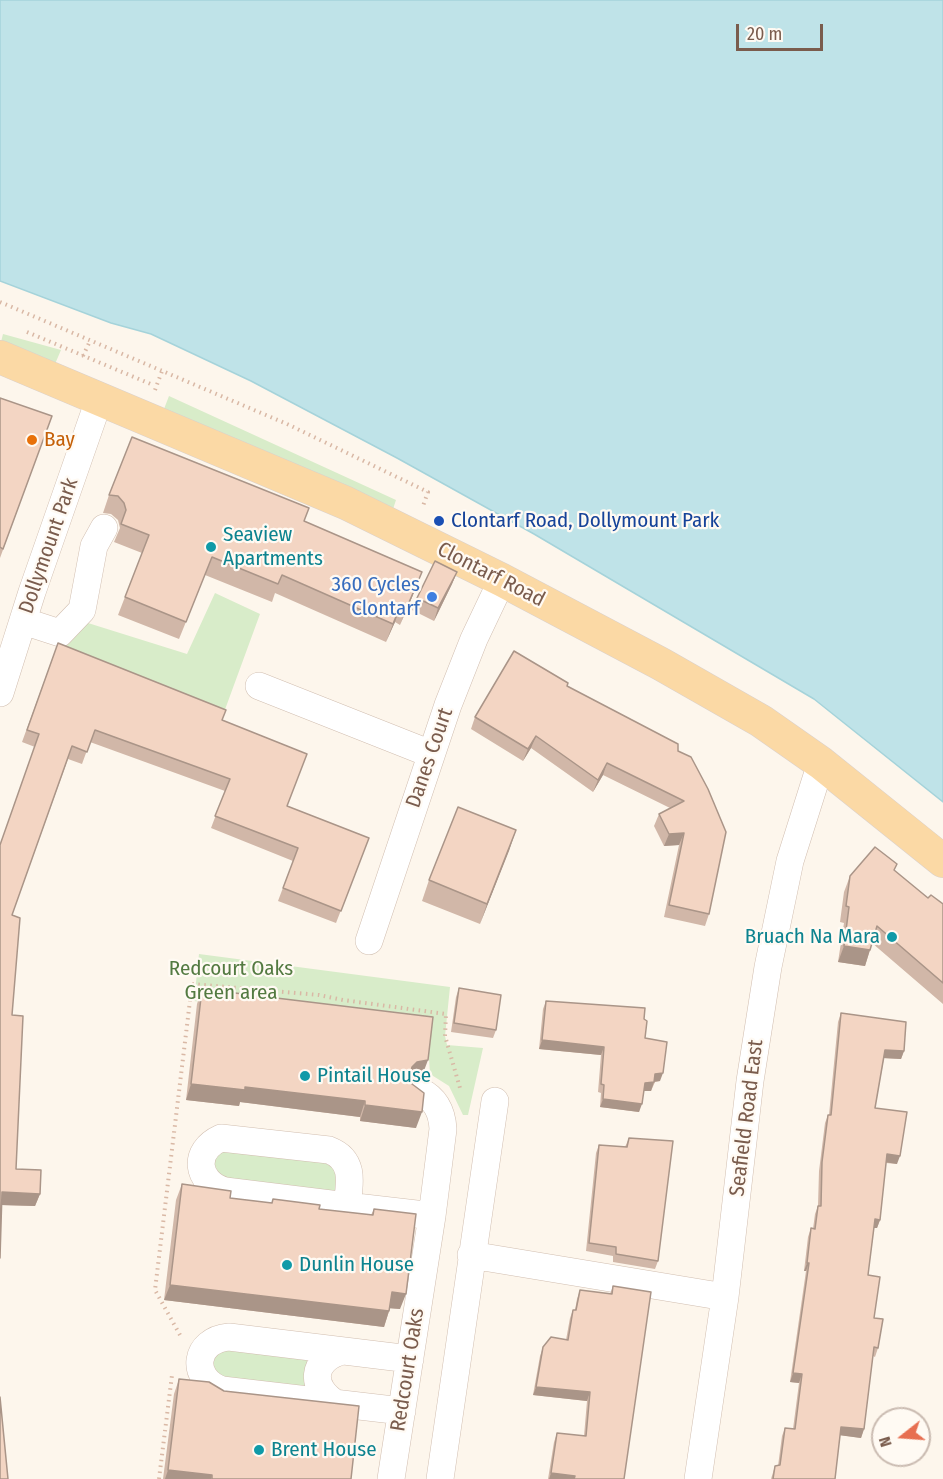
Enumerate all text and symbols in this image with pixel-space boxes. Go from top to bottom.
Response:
scale bar [739,12,826,50]
text: 20 m [747,23,782,45]
place label: Bay [44,427,75,453]
marker: Bay [25,433,39,447]
street label: Dollymount Park [14,475,84,617]
place label: Clontarf Road, Dollymount Park [451,508,719,534]
marker: Clontarf Road, Dollymount Park [432,514,446,528]
place label: Seaview Apartments [223,522,323,572]
street label: Clontarf Road [433,537,549,613]
marker: Seaview Apartments [204,540,218,554]
place label: 360 Cycles Clontarf [332,572,420,622]
marker: 360 Cycles Clontarf [425,590,439,604]
street label: Danes Court [401,705,459,811]
place label: Bruach Na Mara [745,924,880,950]
marker: Bruach Na Mara [885,930,899,944]
park label: Redcourt Oaks Green area [169,956,293,1006]
street label: Seafield Road East [725,1038,769,1198]
place label: Pintail House [317,1063,431,1089]
marker: Pintail House [298,1069,312,1083]
place label: Dunlin House [299,1252,414,1278]
marker: Dunlin House [280,1258,294,1272]
street label: Redcourt Oaks [386,1307,430,1433]
north arrow [871,1407,931,1467]
text: N [875,1434,896,1449]
place label: Brent House [271,1437,377,1463]
marker: Brent House [252,1443,266,1457]

